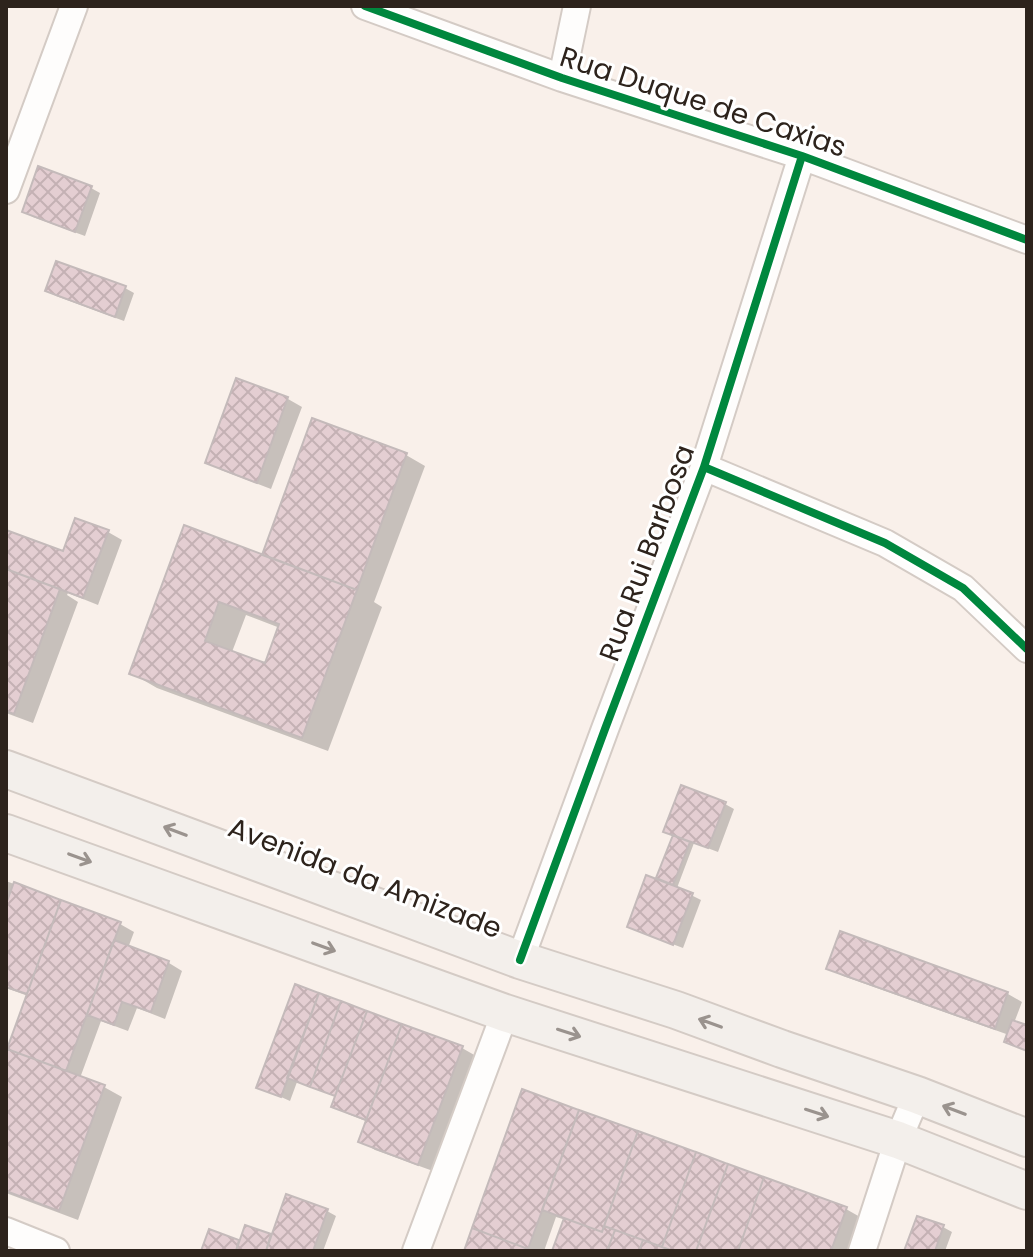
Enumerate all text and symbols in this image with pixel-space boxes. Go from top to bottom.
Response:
street label: Rua Duque de Caxias [555,37,851,167]
street label: Rua Rui Barbosa [590,439,704,667]
street label: Avenida da Amizade [223,808,507,948]
one-way arrow [163,823,188,837]
one-way arrow [67,852,92,867]
one-way arrow [311,941,336,955]
one-way arrow [697,1014,722,1029]
one-way arrow [557,1027,582,1042]
one-way arrow [942,1102,967,1116]
one-way arrow [804,1107,829,1121]

